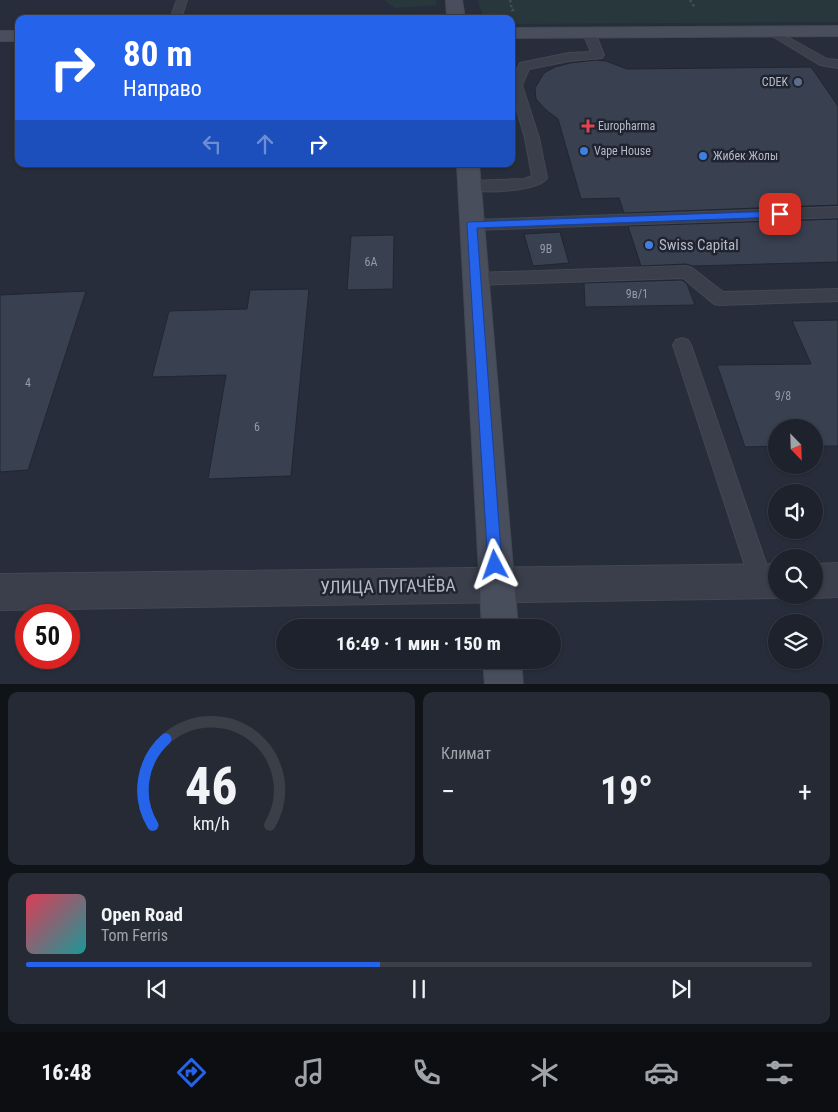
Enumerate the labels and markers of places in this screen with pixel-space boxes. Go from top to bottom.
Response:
place label: CDEK [762,75,788,89]
marker: CDEK [792,76,804,88]
place label: Europharma [598,119,655,133]
marker: Europharma [582,120,594,132]
place label: Vape House [594,144,651,158]
marker: Vape House [578,145,590,157]
place label: Жибек Жолы [713,149,778,163]
marker: Жибек Жолы [697,150,709,162]
pin [759,193,801,235]
place label: Swiss Capital [659,236,739,254]
marker: Swiss Capital [643,239,655,251]

